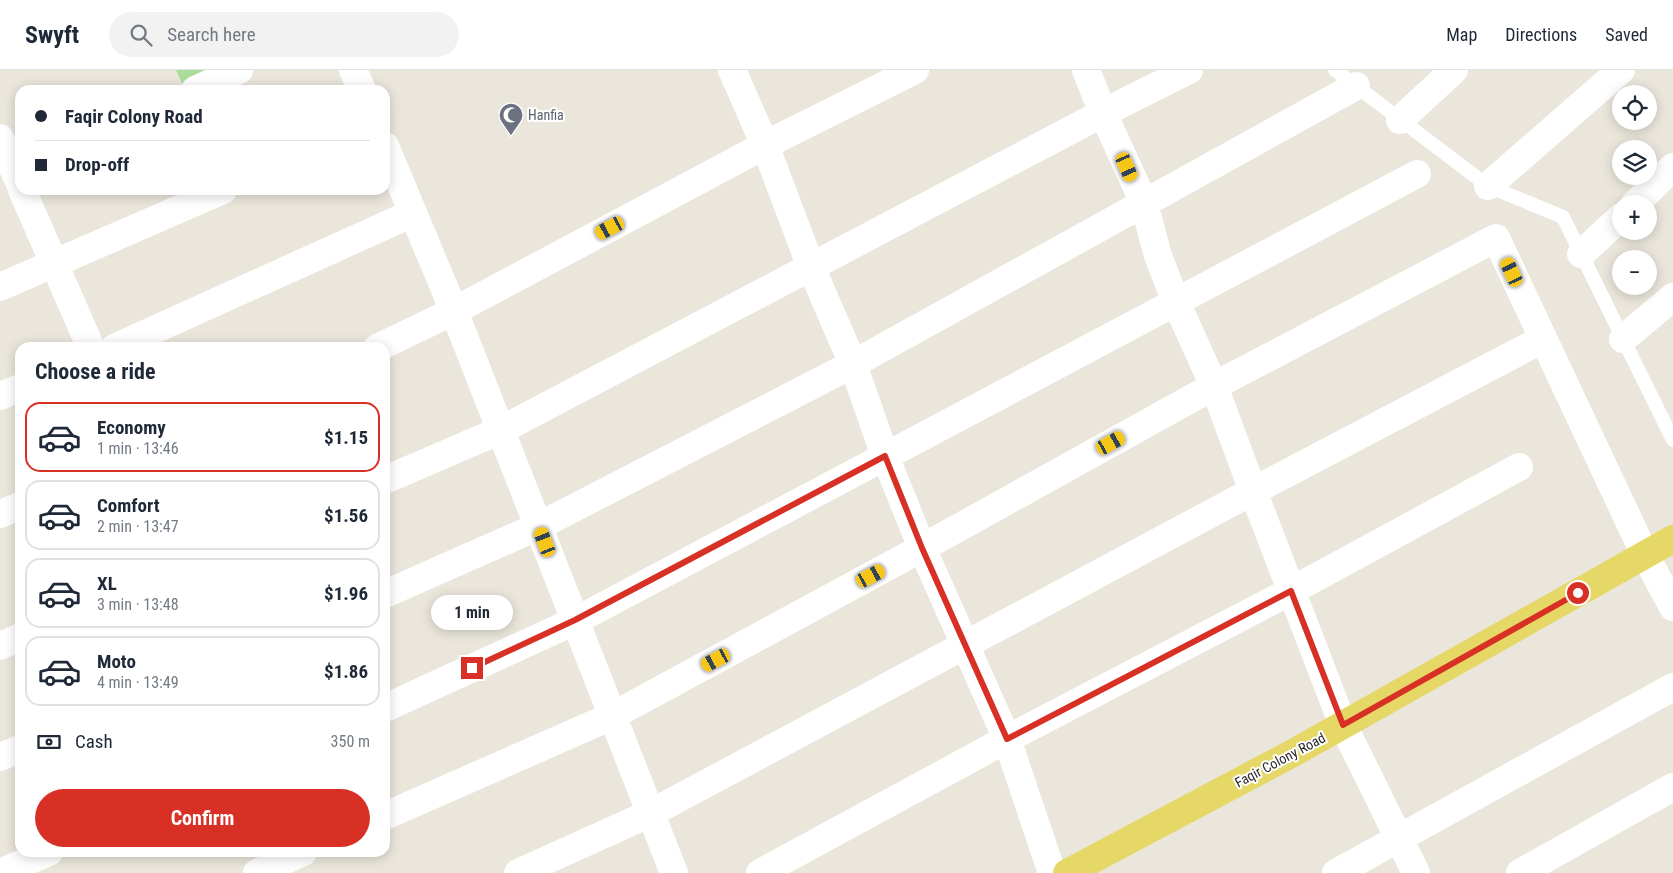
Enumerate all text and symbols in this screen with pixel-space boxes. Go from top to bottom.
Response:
search box [109,12,459,57]
text: Swyft [25,21,79,49]
icon: search [127,21,155,49]
text: Search here [167,23,256,46]
text: Map [1446,24,1477,45]
text: Directions [1505,24,1577,45]
text: Saved [1605,24,1648,45]
map controls [1612,85,1657,295]
button: locate [1612,85,1657,130]
mosque icon: Hanfia [498,102,524,136]
text: Faqir Colony Road [65,105,203,128]
place label: Hanfia [528,107,564,123]
button: layers [1612,140,1657,185]
car [1114,150,1139,184]
text: Drop-off [65,153,129,176]
button: + [1612,195,1657,240]
car [593,214,626,242]
button: − [1612,250,1657,295]
car [1498,255,1525,289]
text: Choose a ride [35,359,156,384]
icon: car [37,415,82,460]
text: Economy [97,416,166,439]
text: $1.15 [324,426,368,449]
car [1094,429,1127,457]
text: 1 min · 13:46 [97,439,179,458]
icon: car [37,493,82,538]
text: Comfort [97,494,160,517]
text: $1.56 [324,504,368,527]
text: 2 min · 13:47 [97,517,179,536]
car [532,525,557,559]
car [854,562,887,590]
icon: car [37,571,82,616]
text: XL [97,572,117,595]
text: $1.96 [324,582,368,605]
route start [1567,582,1589,604]
text: 3 min · 13:48 [97,595,179,614]
callout: 1 min [431,596,513,630]
text: 1 min [454,603,490,622]
car [699,646,732,674]
icon: car [37,649,82,694]
text: Moto [97,650,136,673]
route end [461,657,483,679]
text: $1.86 [324,660,368,683]
text: 4 min · 13:49 [97,673,179,692]
icon: cash [35,728,63,756]
street label: Faqir Colony Road [1232,729,1328,791]
text: Cash [75,730,113,753]
text: 350 m [331,732,370,751]
button: Confirm [35,789,370,847]

